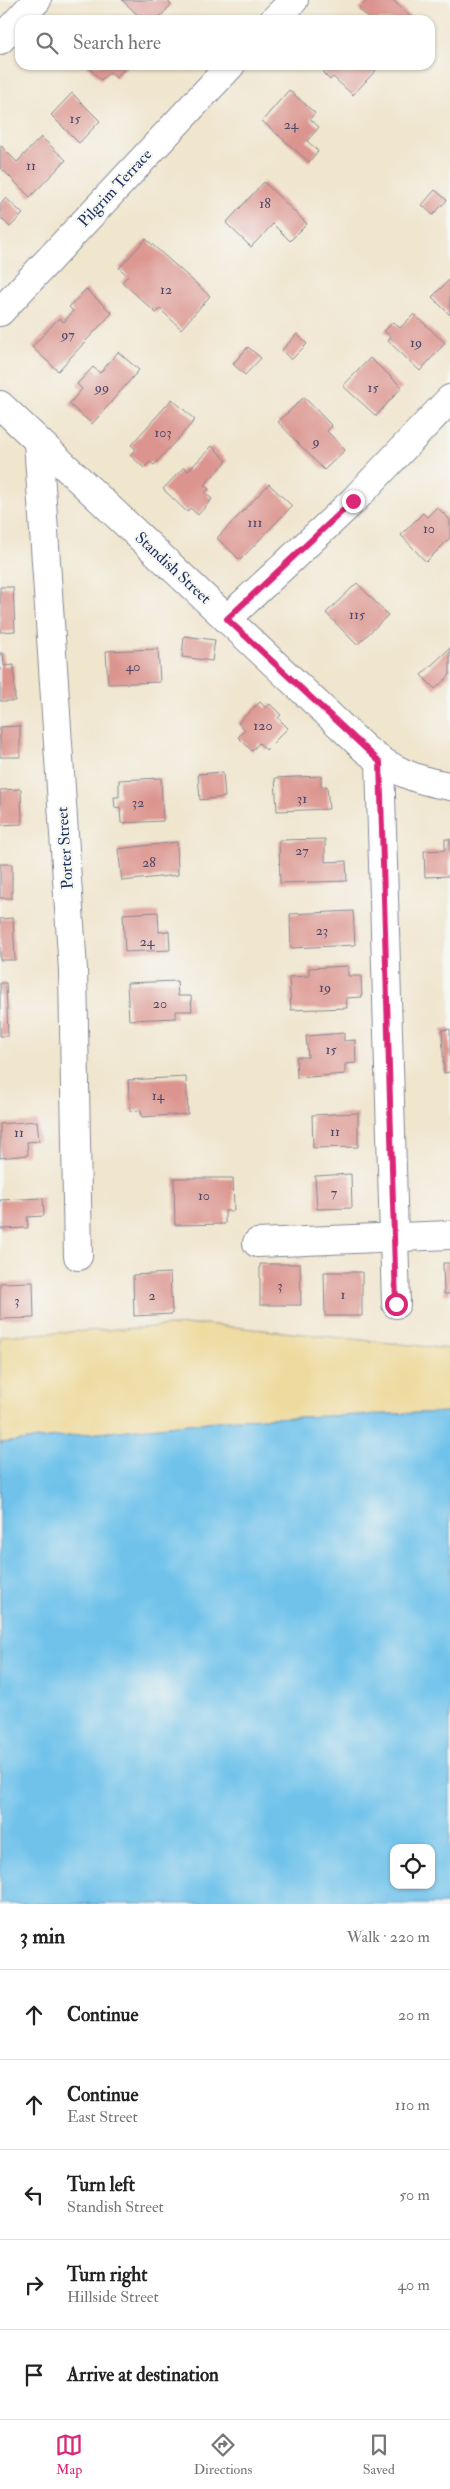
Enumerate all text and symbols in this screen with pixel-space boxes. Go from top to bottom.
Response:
search box [15,15,435,70]
icon: search [33,29,61,57]
text: Search here [73,31,161,55]
house number: 15 [69,110,81,127]
house number: 24 [284,116,300,133]
street label: Pilgrim Terrace [74,144,157,231]
house number: 11 [26,157,36,174]
house number: 18 [259,195,271,212]
house number: 12 [160,281,172,298]
house number: 97 [60,326,75,343]
house number: 19 [410,334,422,351]
house number: 99 [94,379,109,396]
house number: 15 [367,379,379,396]
house number: 103 [154,424,172,441]
house number: 9 [311,433,320,450]
route end [342,490,365,513]
house number: 111 [248,514,263,531]
house number: 10 [423,520,435,537]
street label: Standish Street [131,528,215,608]
house number: 115 [349,606,366,623]
house number: 40 [126,658,140,675]
house number: 120 [253,717,273,734]
house number: 31 [297,790,307,807]
house number: 32 [132,794,144,811]
street label: Porter Street [52,806,78,890]
house number: 27 [295,842,309,859]
house number: 28 [142,854,156,871]
house number: 23 [316,922,328,939]
house number: 24 [140,933,156,950]
house number: 19 [319,979,331,996]
house number: 20 [153,995,167,1012]
house number: 15 [325,1041,337,1058]
house number: 14 [152,1087,166,1104]
house number: 11 [330,1123,340,1140]
house number: 11 [14,1124,24,1141]
house number: 7 [331,1184,338,1201]
house number: 10 [198,1187,210,1204]
house number: 3 [277,1277,283,1294]
house number: 1 [341,1286,346,1303]
house number: 2 [148,1287,156,1304]
house number: 3 [14,1292,20,1309]
route start [385,1293,408,1316]
map controls [390,1844,435,1889]
button: locate [390,1844,435,1889]
text: 3 min [20,1923,65,1950]
text: Walk · 220 m [347,1927,430,1947]
icon: ahead [20,2001,48,2029]
text: Continue [67,2003,138,2027]
text: 20 m [398,2005,430,2025]
text: Continue [67,2083,138,2107]
icon: ahead [20,2091,48,2119]
text: 110 m [395,2095,430,2115]
text: East Street [67,2107,138,2127]
text: Turn left [67,2173,135,2197]
icon: left [20,2181,48,2209]
text: 50 m [399,2185,430,2205]
text: Standish Street [67,2197,164,2217]
text: Turn right [67,2263,147,2287]
icon: right [20,2271,48,2299]
text: 40 m [397,2275,430,2295]
text: Hillside Street [67,2287,159,2307]
icon: arrive [20,2361,48,2389]
text: Arrive at destination [67,2363,219,2387]
tab: Map [55,2431,83,2478]
tab: Directions [194,2431,252,2478]
tab: Saved [363,2431,395,2478]

